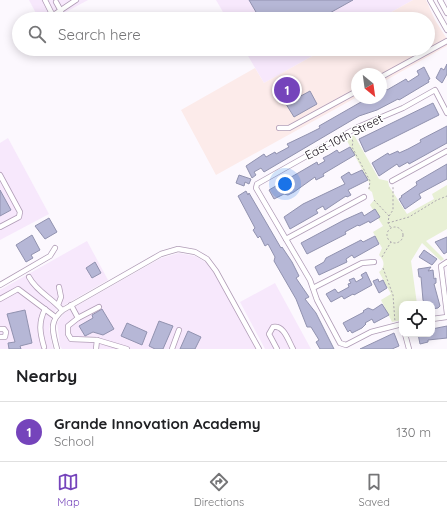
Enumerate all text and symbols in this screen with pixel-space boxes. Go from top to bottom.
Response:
search box [12,12,435,56]
icon: search [26,23,48,45]
text: Search here [58,25,141,44]
north arrow [351,68,387,104]
pin: 1 [274,75,300,105]
street label: East 10th Street [302,110,385,163]
your location [275,174,295,194]
map controls [399,301,435,337]
button: locate [399,301,435,337]
text: Nearby [16,365,77,386]
text: Grande Innovation Academy [54,414,261,433]
text: 1 [26,424,32,440]
text: 130 m [396,424,431,440]
text: School [54,433,94,449]
tab: Map [57,471,80,509]
tab: Directions [194,471,244,509]
tab: Saved [358,471,390,509]

